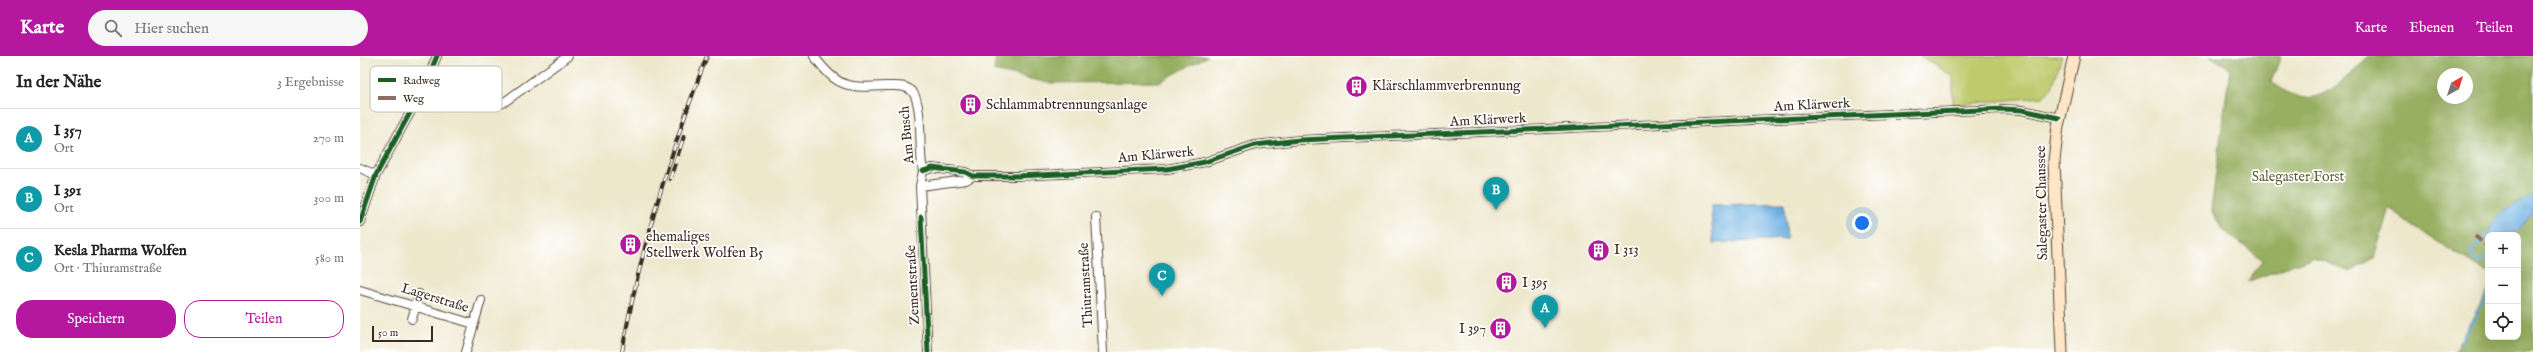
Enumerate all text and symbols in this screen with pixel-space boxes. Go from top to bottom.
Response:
search box [88,10,368,46]
text: Karte [20,16,64,40]
icon: search [102,17,124,39]
text: Hier suchen [134,19,209,38]
text: Karte [2355,19,2387,37]
text: Ebenen [2409,19,2454,37]
text: Teilen [2476,19,2513,37]
legend [370,66,502,112]
north arrow [2437,68,2473,104]
text: In der Nähe [16,72,101,93]
building icon: Klärschlammverbrennung [1344,73,1370,99]
text: 3 Ergebnisse [277,74,344,91]
text: Radweg [403,74,441,88]
place label: Klärschlammverbrennung [1372,77,1521,95]
text: Weg [403,92,425,106]
building icon: Schlammabtrennungsanlage [958,92,984,118]
street label: Am Klärwerk [1772,94,1851,116]
place label: Schlammabtrennungsanlage [986,96,1148,114]
street label: Am Busch [895,105,919,166]
street label: Am Klärwerk [1448,109,1527,131]
text: I 357 [54,121,82,140]
text: A [25,130,33,147]
text: 270 m [313,130,344,147]
text: Ort [54,140,74,157]
street label: Am Klärwerk [1116,143,1195,167]
street label: Salegaster Chaussee [2032,145,2052,261]
park label: Salegaster Forst [2252,168,2344,186]
pin: B [1483,177,1509,210]
text: I 391 [54,181,81,200]
text: B [25,190,33,207]
text: 300 m [313,190,344,207]
text: Ort [54,200,74,217]
your location [1852,213,1872,233]
place label: ehemaliges Stellwerk Wolfen B5 [646,228,763,262]
building icon: ehemaliges Stellwerk Wolfen B5 [617,232,643,258]
map controls [2485,232,2521,340]
button: + [2485,232,2521,268]
building icon: I 313 [1586,237,1612,263]
text: Kesla Pharma Wolfen [54,241,187,260]
street label: Thiuramstraße [1075,241,1097,328]
place label: I 313 [1614,241,1639,259]
street label: Zementstraße [902,244,924,326]
text: C [24,250,34,267]
text: 580 m [315,250,344,267]
text: Ort · Thiuramstraße [54,260,162,277]
pin: C [1149,263,1175,296]
button: − [2485,268,2521,304]
building icon: I 395 [1494,270,1520,296]
place label: I 395 [1522,274,1548,292]
street label: Lagerstraße [399,279,472,317]
pin: A [1532,295,1558,328]
button: Speichern [16,300,176,338]
button: Teilen [184,300,344,338]
button: locate [2485,304,2521,340]
building icon: I 397 [1488,316,1514,342]
place label: I 397 [1459,320,1486,338]
scale bar [372,324,433,343]
text: 50 m [378,326,398,340]

